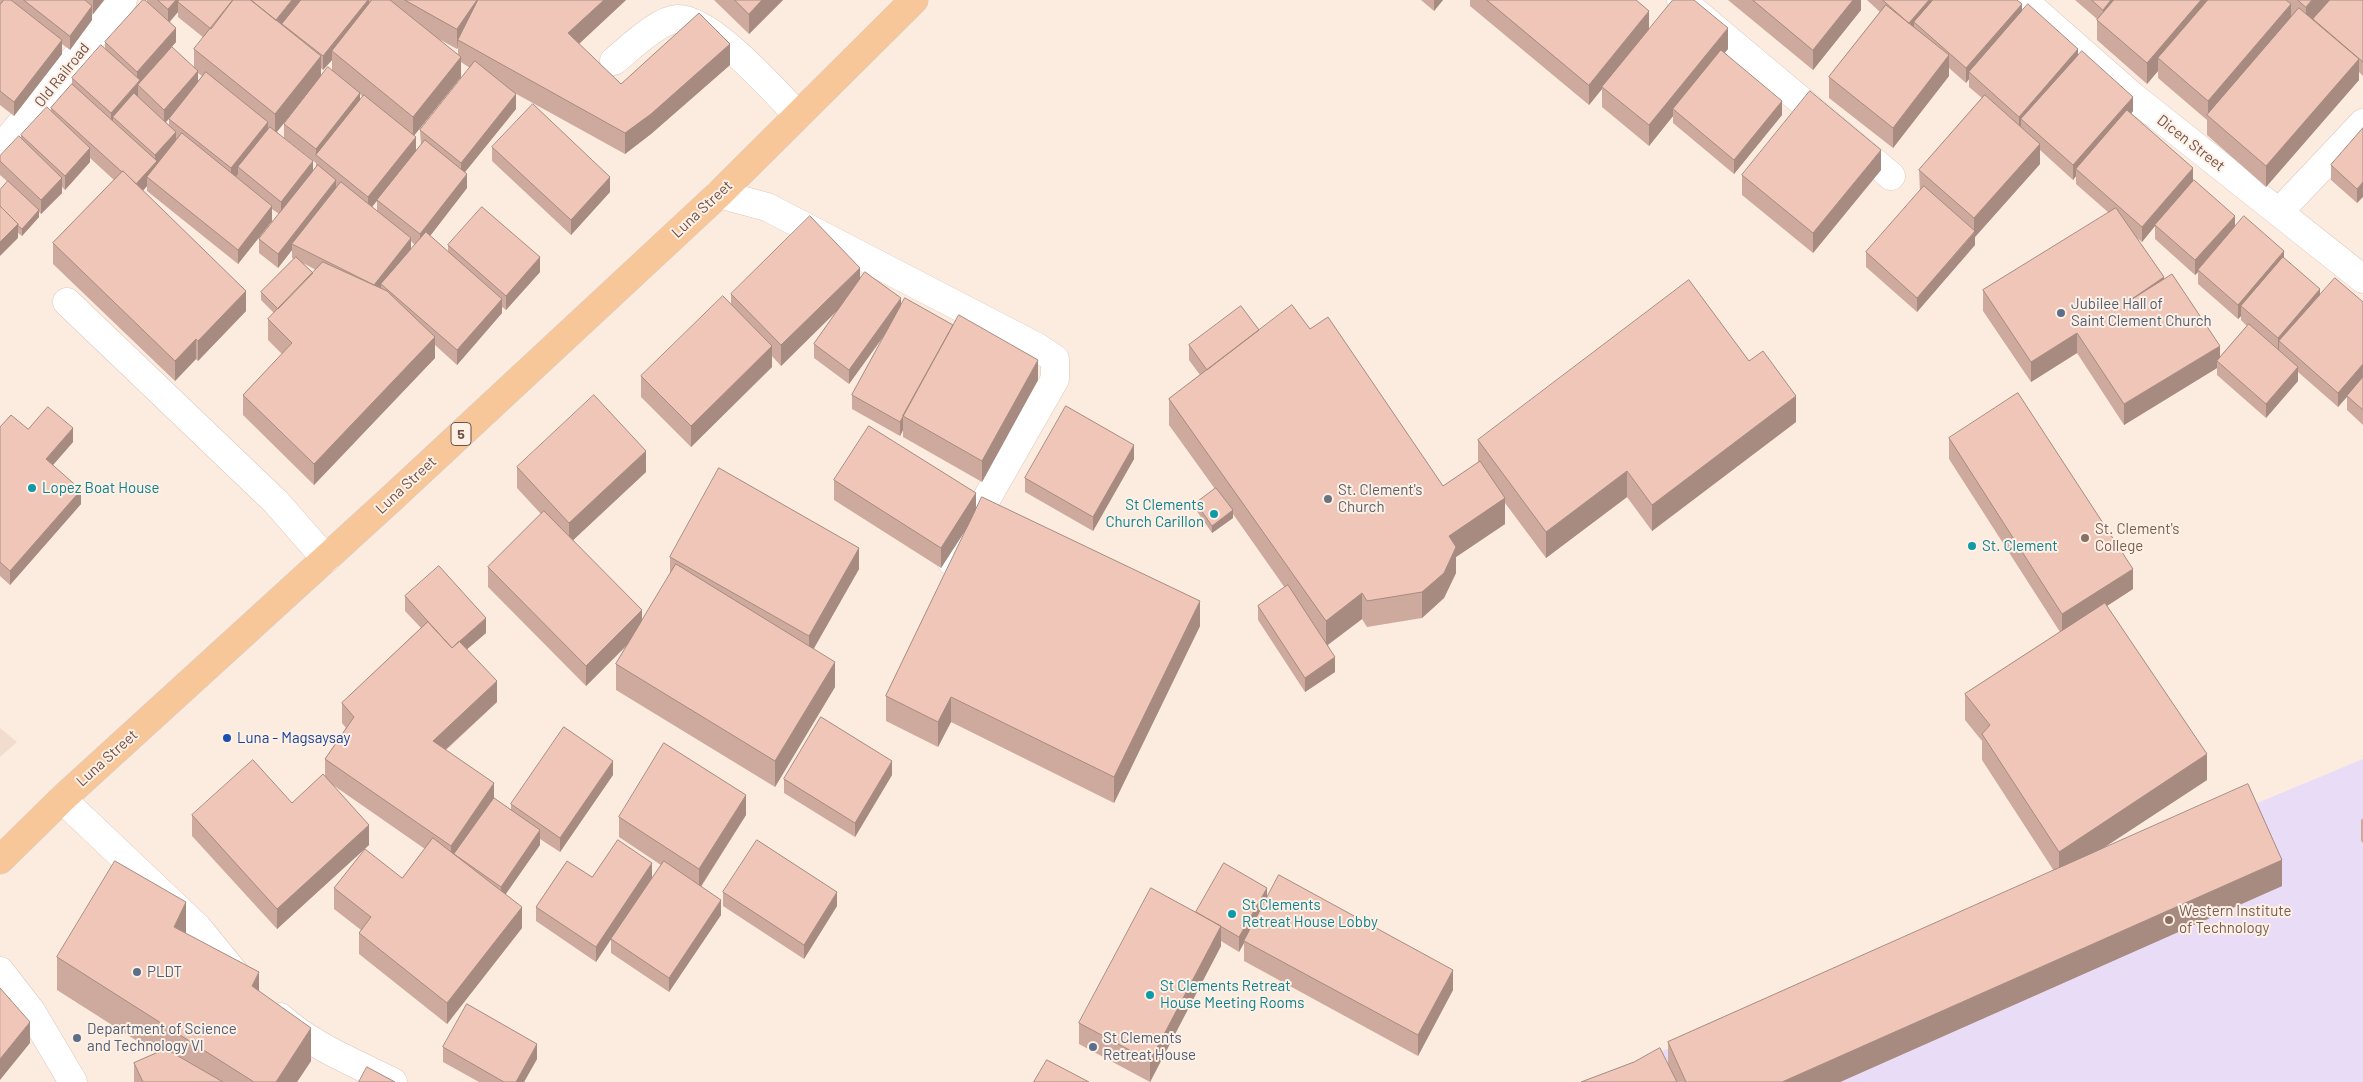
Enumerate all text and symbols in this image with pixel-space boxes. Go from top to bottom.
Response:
street label: Old Railroad [31,39,93,111]
street label: Dicen Street [2154,111,2228,175]
street label: Luna Street [668,176,736,242]
place label: Jubilee Hall of Saint Clement Church [2071,295,2212,330]
marker: Jubilee Hall of Saint Clement Church [2055,307,2067,319]
road number: 5 [451,422,471,446]
street label: Luna Street [372,452,440,518]
place label: Lopez Boat House [42,479,159,497]
place label: St. Clement's Church [1338,481,1423,516]
marker: Lopez Boat House [26,482,38,494]
marker: St. Clement's Church [1322,493,1334,505]
place label: St Clements Church Carillon [1105,496,1204,531]
marker: St Clements Church Carillon [1208,508,1220,520]
place label: St. Clement's College [2095,520,2180,555]
marker: St. Clement's College [2079,532,2091,544]
place label: St. Clement [1982,537,2058,555]
marker: St. Clement [1966,540,1978,552]
street label: Luna Street [73,726,141,790]
place label: Luna - Magsaysay [237,729,350,747]
marker: Luna - Magsaysay [221,732,233,744]
place label: St Clements Retreat House Lobby [1242,896,1378,931]
place label: Western Institute of Technology [2179,902,2291,937]
marker: St Clements Retreat House Lobby [1226,908,1238,920]
marker: Western Institute of Technology [2163,914,2175,926]
place label: PLDT [147,963,182,981]
marker: PLDT [131,966,143,978]
place label: St Clements Retreat House Meeting Rooms [1160,977,1304,1012]
marker: St Clements Retreat House Meeting Rooms [1144,989,1156,1001]
place label: Department of Science and Technology VI [87,1020,237,1055]
place label: St Clements Retreat House [1103,1029,1196,1064]
marker: Department of Science and Technology VI [71,1032,83,1044]
marker: St Clements Retreat House [1087,1041,1099,1053]

